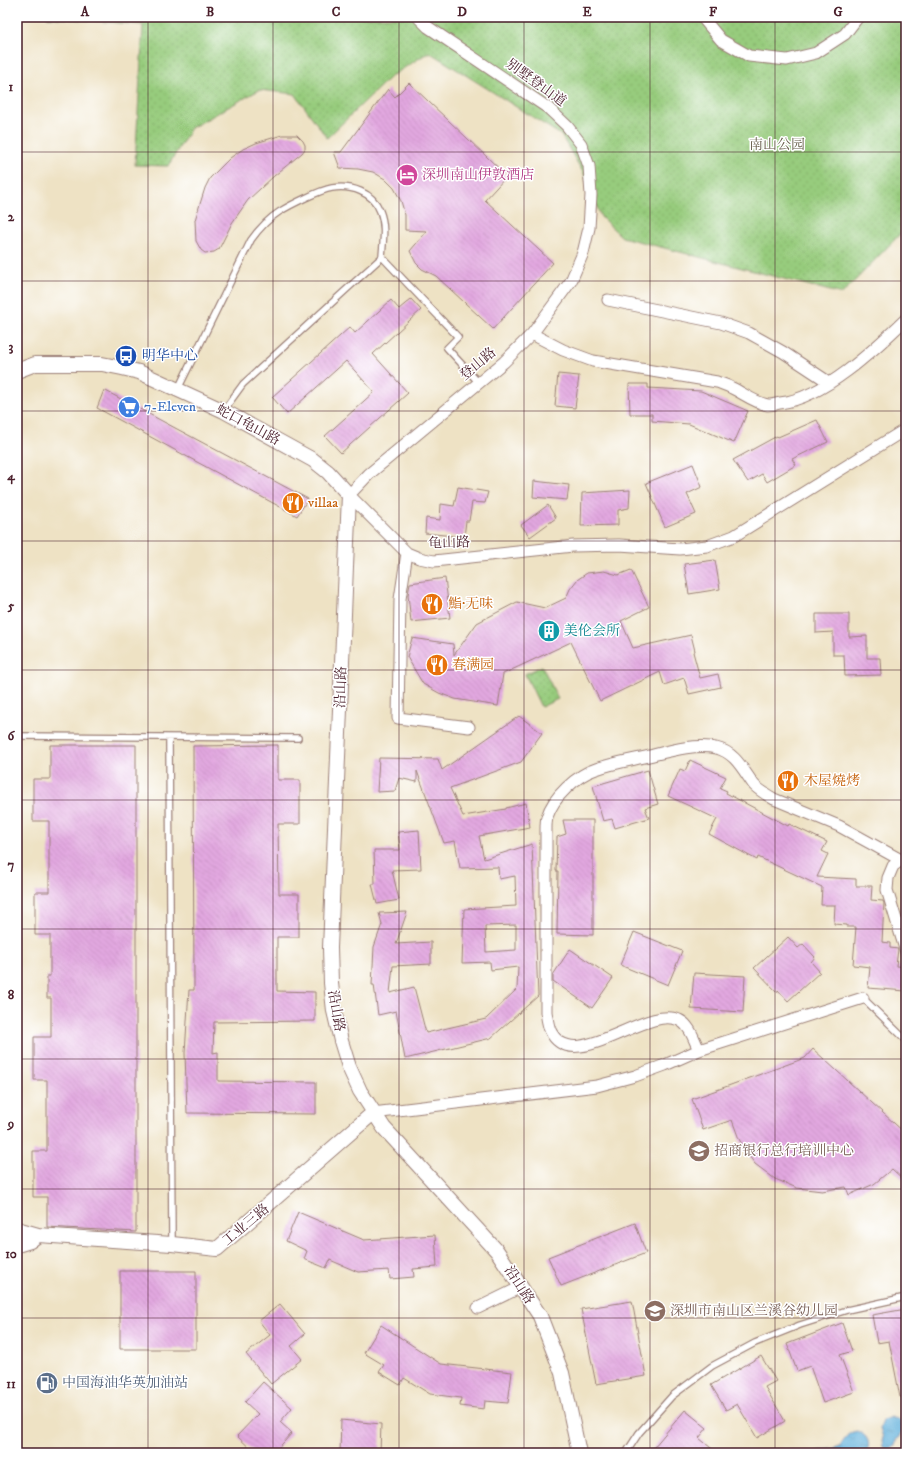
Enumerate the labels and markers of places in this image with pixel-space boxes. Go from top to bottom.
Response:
hotel icon: 深圳南山伊敦酒店 [394,162,420,188]
place label: 深圳南山伊敦酒店 [422,166,534,184]
bus stop icon: 明华中心 [113,343,139,369]
place label: 明华中心 [142,347,198,365]
supermarket icon: 7-Eleven [116,394,142,420]
place label: 7-Eleven [144,398,197,416]
restaurant icon: villaa [280,490,306,516]
place label: villaa [307,494,338,512]
restaurant icon: 鮨·无味 [419,591,445,617]
place label: 鮨·无味 [448,595,493,613]
building icon: 美伦会所 [536,618,562,644]
place label: 美伦会所 [564,622,620,640]
restaurant icon: 春满园 [424,652,450,678]
place label: 春满园 [452,656,494,674]
restaurant icon: 木屋燒烤 [775,768,801,794]
place label: 木屋燒烤 [804,772,860,790]
school or university icon: 招商银行总行培训中心 [686,1138,712,1164]
place label: 招商银行总行培训中心 [714,1142,854,1160]
school or university icon: 深圳市南山区兰溪谷幼儿园 [642,1298,668,1324]
place label: 深圳市南山区兰溪谷幼儿园 [670,1302,838,1320]
fuel station icon: 中国海油华英加油站 [34,1370,60,1396]
place label: 中国海油华英加油站 [62,1374,188,1392]

